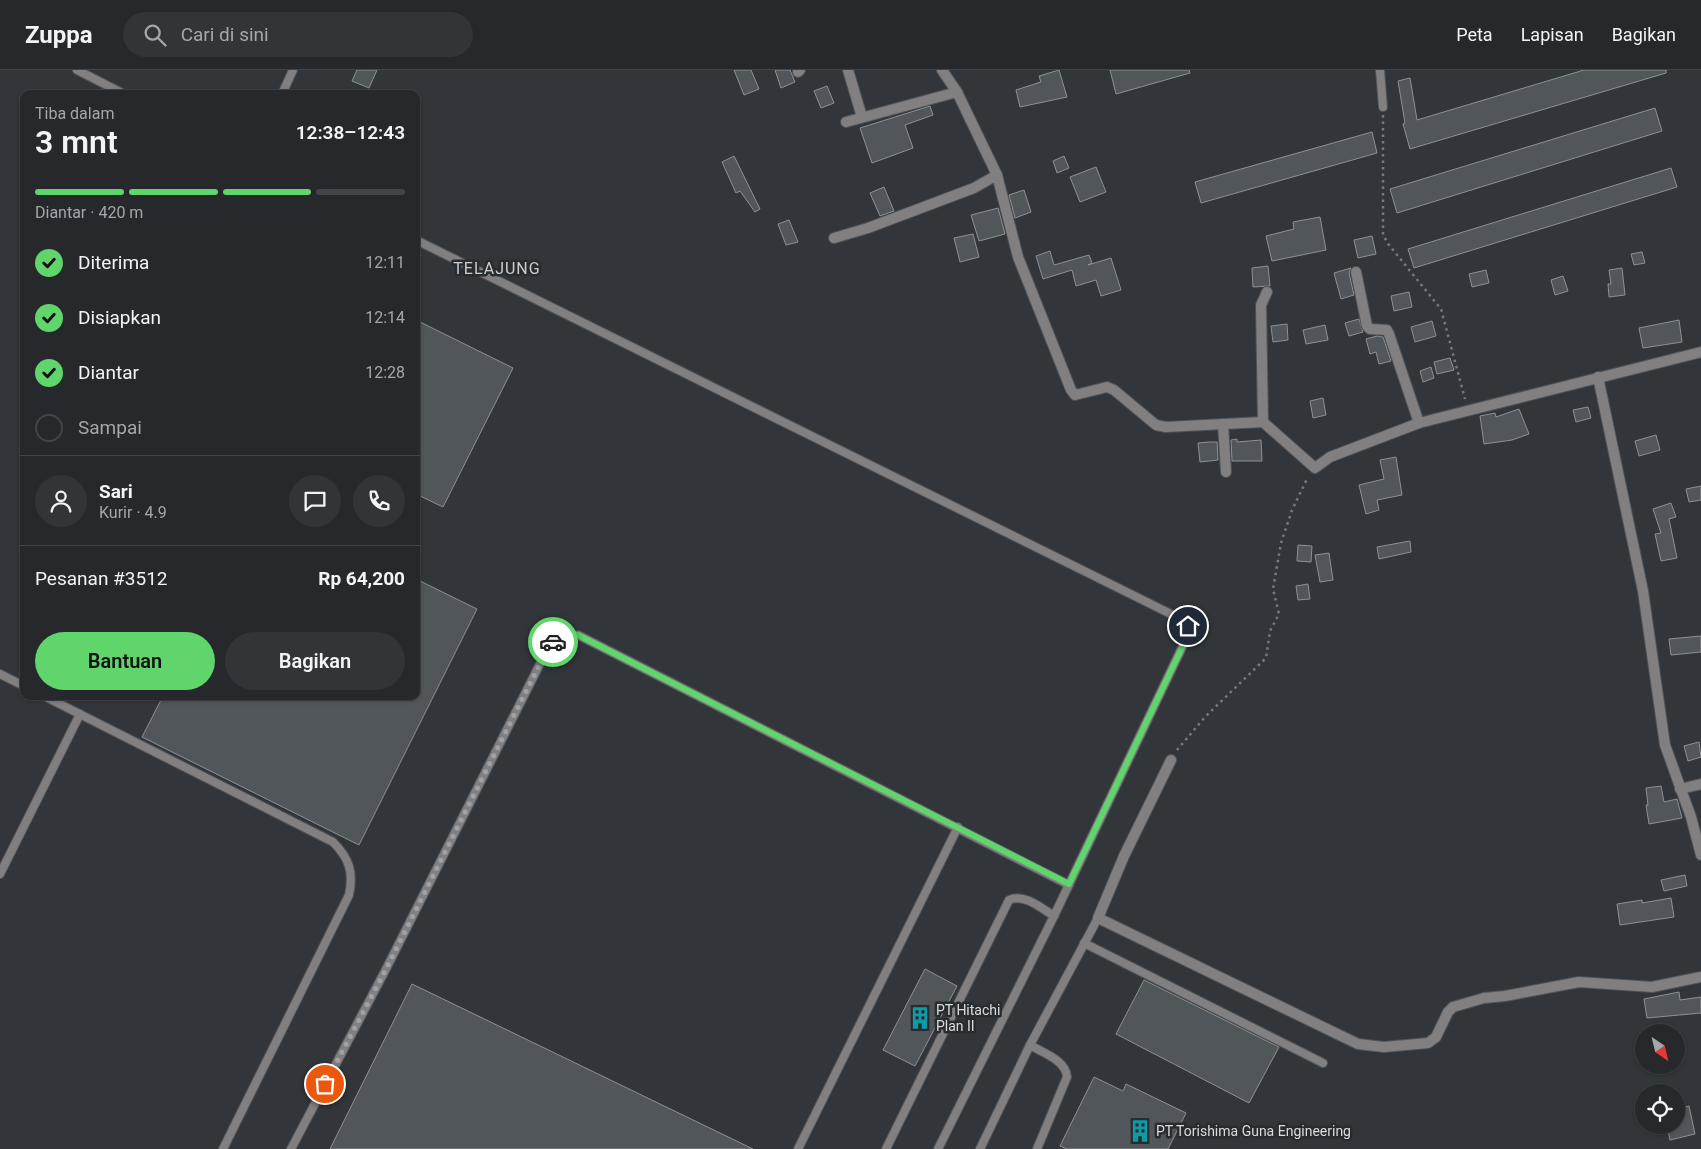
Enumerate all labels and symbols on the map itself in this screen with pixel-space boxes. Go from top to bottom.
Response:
district label: TELAJUNG [453,259,541,278]
pin [1167,605,1209,647]
courier [528,617,578,667]
place label: PT Hitachi Plan II [936,1002,1000,1034]
building icon: PT Hitachi Plan II [907,1005,933,1031]
north arrow [1635,1024,1685,1074]
pin [304,1063,346,1105]
building icon: PT Torishima Guna Engineering [1127,1118,1153,1144]
place label: PT Torishima Guna Engineering [1156,1123,1351,1139]

